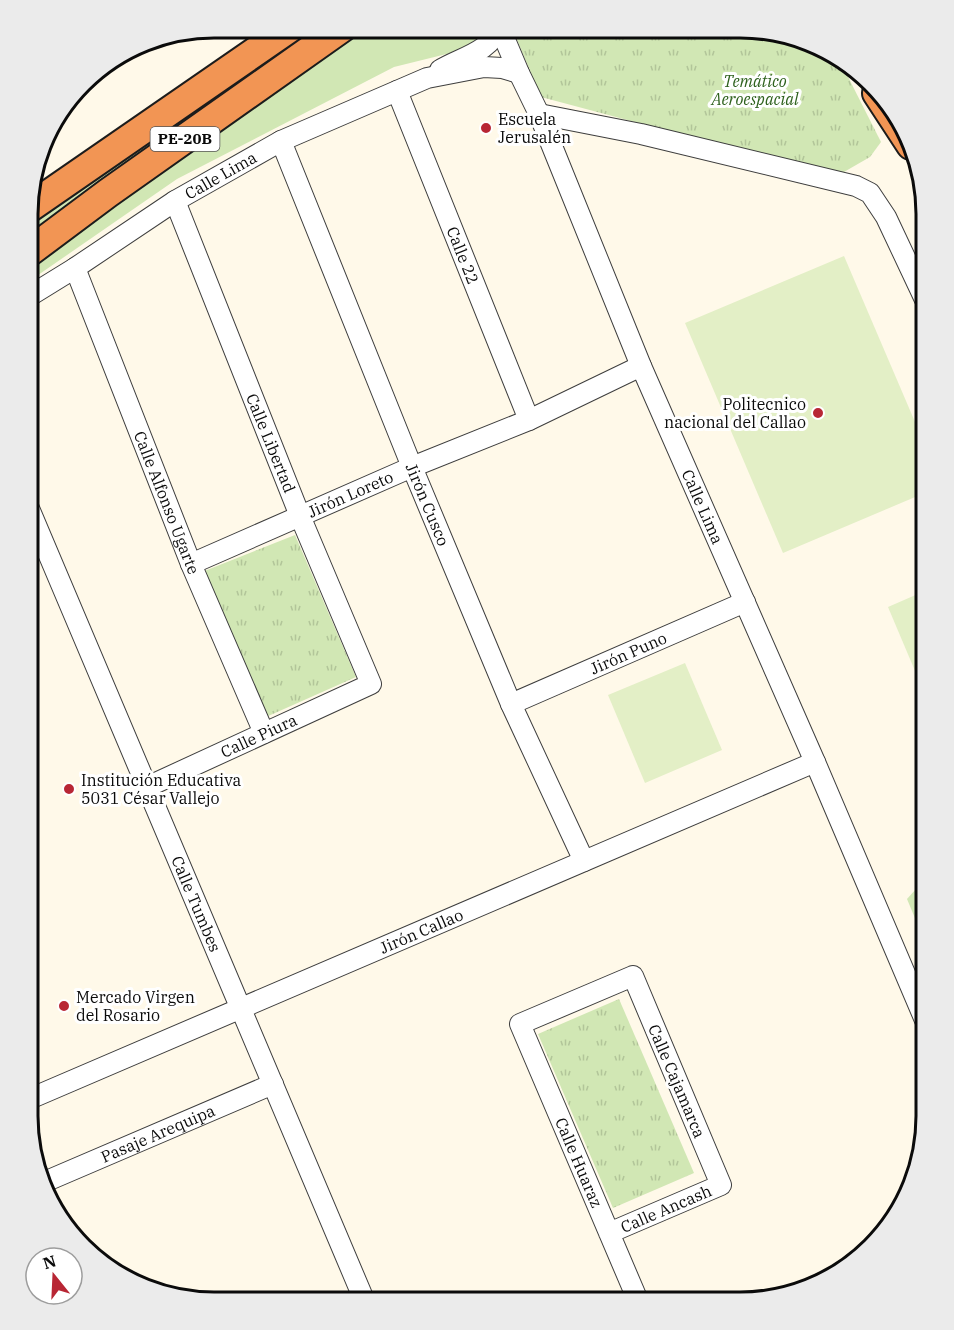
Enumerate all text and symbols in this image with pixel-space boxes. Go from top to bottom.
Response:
park label: Temático Aeroespacial [711,71,799,109]
place label: Escuela Jerusalén [498,109,571,147]
marker: Escuela Jerusalén [479,121,493,135]
road number: PE-20B [150,127,219,151]
street label: Calle Lima [181,147,260,203]
street label: Calle 22 [442,224,483,287]
street label: Calle Libertad [242,391,300,496]
place label: Politecnico nacional del Callao [664,394,806,432]
marker: Politecnico nacional del Callao [811,406,825,420]
street label: Calle Alfonso Ugarte [130,428,204,577]
street label: Jirón Cusco [402,460,454,549]
street label: Calle Lima [678,466,728,547]
street label: Jirón Loreto [304,467,396,522]
street label: Jirón Puno [587,627,670,678]
street label: Calle Piura [217,709,300,762]
place label: Institución Educativa 5031 César Vallejo [81,770,241,808]
marker: Institución Educativa 5031 César Vallejo [62,782,76,796]
street label: Calle Tumbes [167,853,226,955]
street label: Jirón Callao [377,904,466,958]
place label: Mercado Virgen del Rosario [76,987,195,1025]
marker: Mercado Virgen del Rosario [57,999,71,1013]
street label: Calle Cajamarca [644,1021,710,1141]
street label: Pasaje Arequipa [98,1100,218,1167]
street label: Calle Huaraz [551,1114,607,1211]
street label: Calle Ancash [618,1180,714,1237]
north arrow [24,1246,84,1306]
text: N [40,1250,58,1273]

